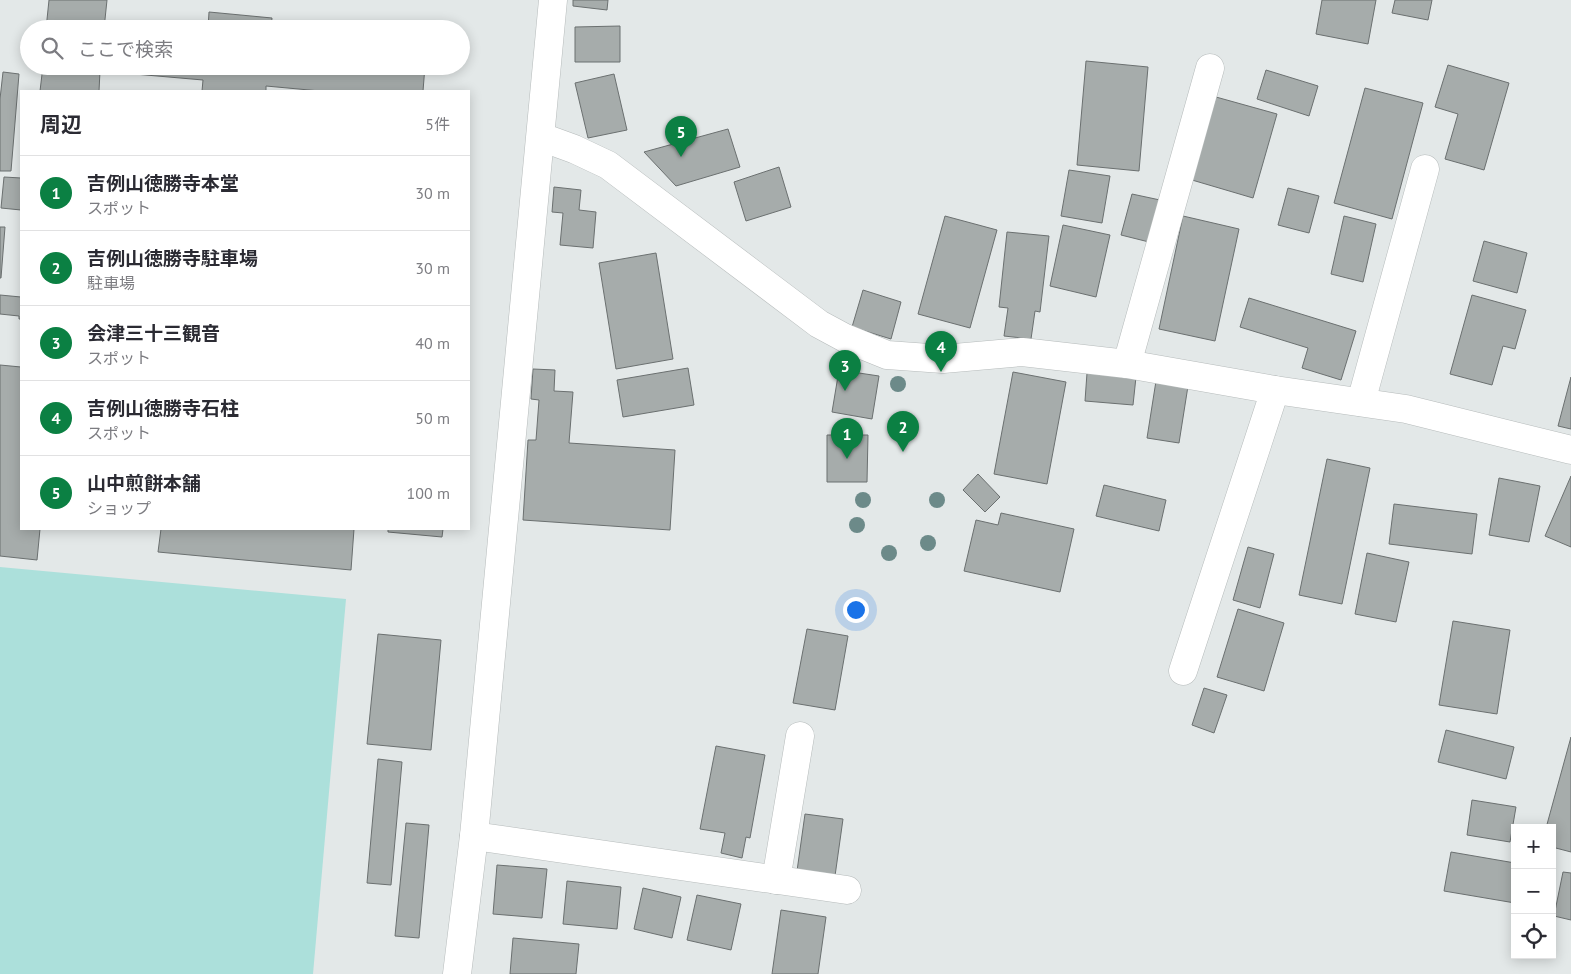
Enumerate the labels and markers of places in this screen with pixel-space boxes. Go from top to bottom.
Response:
pin: 5 [665,116,697,157]
pin: 4 [925,331,957,372]
pin: 3 [829,350,861,391]
pin: 2 [887,411,919,452]
pin: 1 [831,418,863,459]

